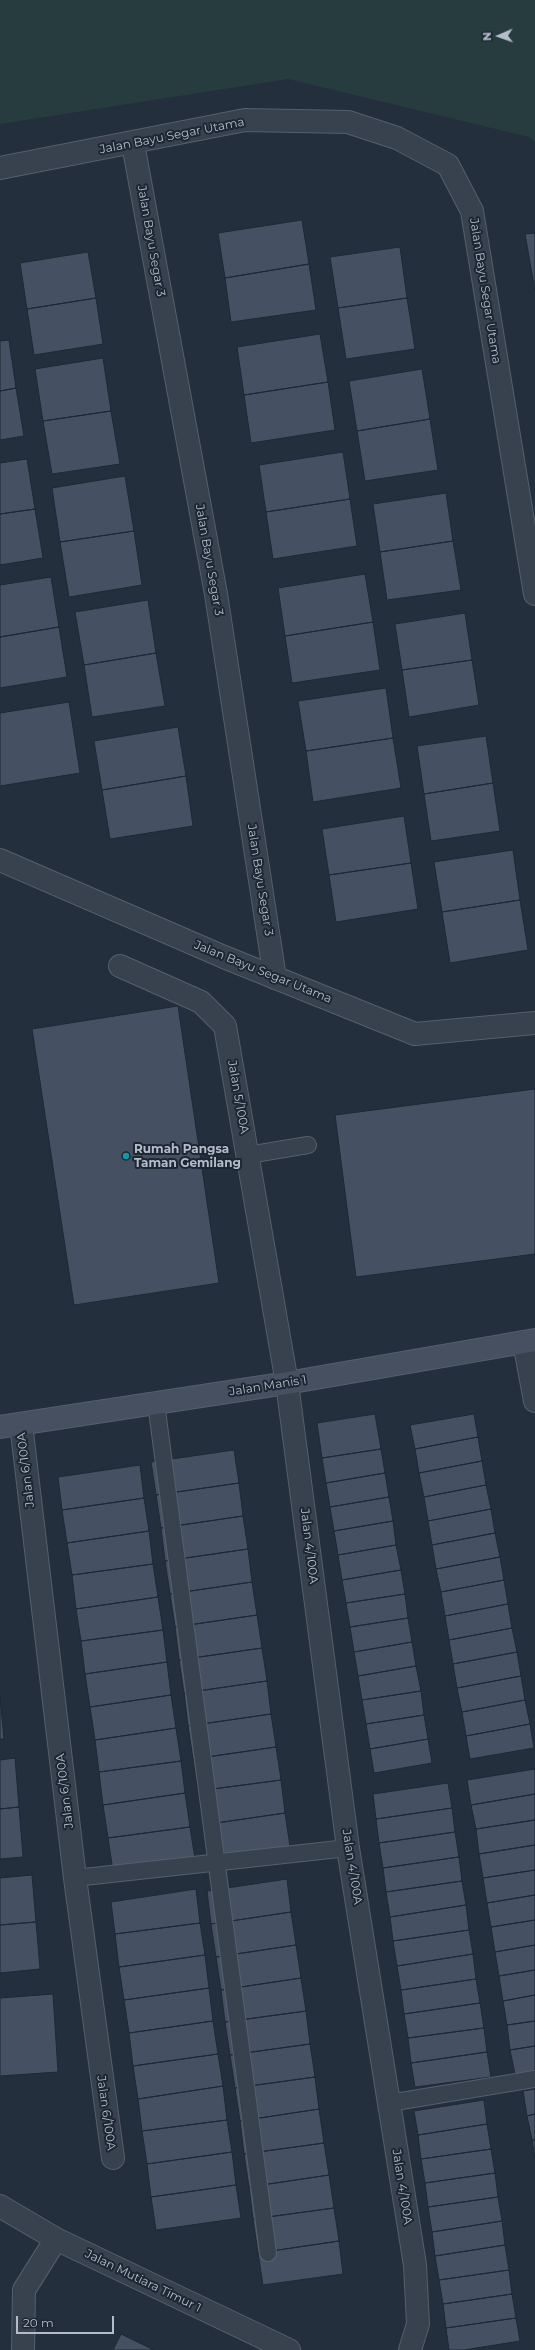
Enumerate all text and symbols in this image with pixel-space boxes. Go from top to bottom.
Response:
north arrow [479,16,519,56]
text: N [480,32,494,41]
street label: Jalan Bayu Segar Utama [98,115,246,157]
street label: Jalan Bayu Segar 3 [134,184,168,298]
street label: Jalan Bayu Segar Utama [466,217,504,365]
street label: Jalan Bayu Segar 3 [192,503,226,617]
street label: Jalan Bayu Segar 3 [244,823,276,937]
street label: Jalan Bayu Segar Utama [192,938,334,1006]
street label: Jalan 5/100A [224,1059,252,1135]
place label: Rumah Pangsa Taman Gemilang [134,1142,241,1170]
marker: Rumah Pangsa Taman Gemilang [121,1151,131,1161]
street label: Jalan Manis 1 [228,1373,308,1399]
street label: Jalan 6/100A [14,1432,38,1508]
street label: Jalan 4/100A [297,1507,321,1585]
street label: Jalan 6/100A [53,1753,77,1829]
street label: Jalan 4/100A [339,1828,365,1906]
street label: Jalan 6/100A [94,2075,118,2151]
street label: Jalan 4/100A [389,2148,415,2226]
street label: Jalan Mutiara Timur 1 [83,2247,203,2315]
scale bar [18,2308,116,2334]
text: 20 m [23,2315,54,2330]

